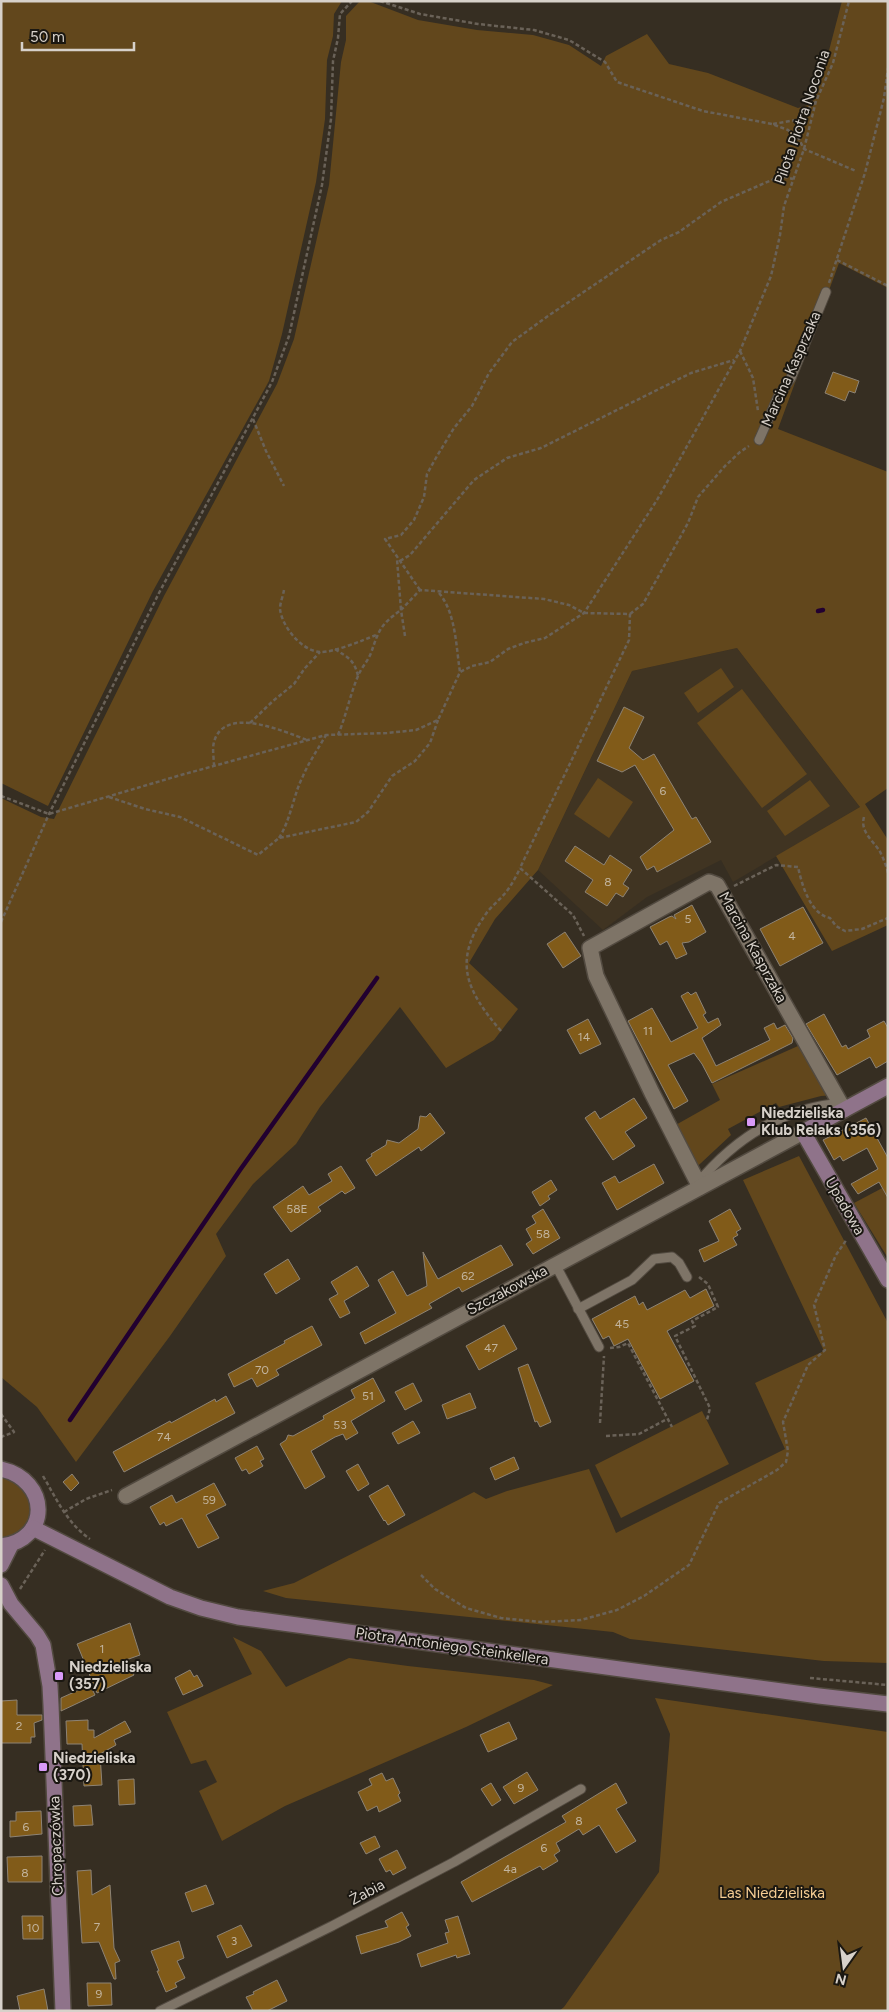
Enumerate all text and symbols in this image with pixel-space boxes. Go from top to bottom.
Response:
scale bar [22,20,135,52]
text: 50 m [30,28,65,46]
street label: Pilota Piotra Noconia [771,48,833,186]
street label: Marcina Kasprzaka [758,309,824,429]
house number: 6 [660,784,667,798]
house number: 8 [604,875,612,889]
street label: Marcina Kasprzaka [715,888,791,1006]
house number: 5 [685,912,692,926]
house number: 4 [788,929,796,943]
house number: 11 [643,1024,653,1038]
house number: 14 [578,1030,591,1044]
place label: Niedzieliska Klub Relaks (356) [761,1104,881,1139]
marker: Niedzieliska Klub Relaks (356) [745,1116,757,1128]
street label: Upadowa [821,1174,869,1238]
house number: 58E [286,1202,308,1216]
house number: 58 [536,1227,550,1241]
street label: Szczakowska [464,1261,550,1319]
house number: 62 [461,1269,475,1283]
house number: 45 [615,1317,629,1331]
house number: 47 [484,1341,498,1355]
house number: 70 [255,1363,269,1377]
house number: 51 [362,1389,374,1403]
house number: 53 [333,1418,347,1432]
house number: 74 [157,1430,171,1444]
house number: 59 [202,1493,216,1507]
street label: Piotra Antoniego Steinkellera [354,1624,550,1668]
house number: 1 [100,1642,104,1656]
place label: Niedzieliska (357) [69,1658,151,1693]
marker: Niedzieliska (357) [53,1670,65,1682]
house number: 2 [16,1719,22,1733]
place label: Niedzieliska (370) [53,1749,135,1784]
marker: Niedzieliska (370) [37,1761,49,1773]
house number: 9 [518,1781,525,1795]
street label: Chropaczówka [45,1796,67,1896]
house number: 8 [575,1814,583,1828]
house number: 6 [23,1820,30,1834]
house number: 6 [541,1841,548,1855]
house number: 4a [503,1862,517,1876]
house number: 8 [21,1866,29,1880]
street label: Żabia [346,1875,388,1909]
park label: Las Niedzieliska [719,1884,825,1902]
house number: 7 [94,1920,101,1934]
house number: 10 [27,1921,40,1935]
house number: 3 [231,1934,237,1948]
north arrow [819,1942,869,1992]
text: N [834,1970,848,1989]
house number: 9 [96,1987,103,2001]

